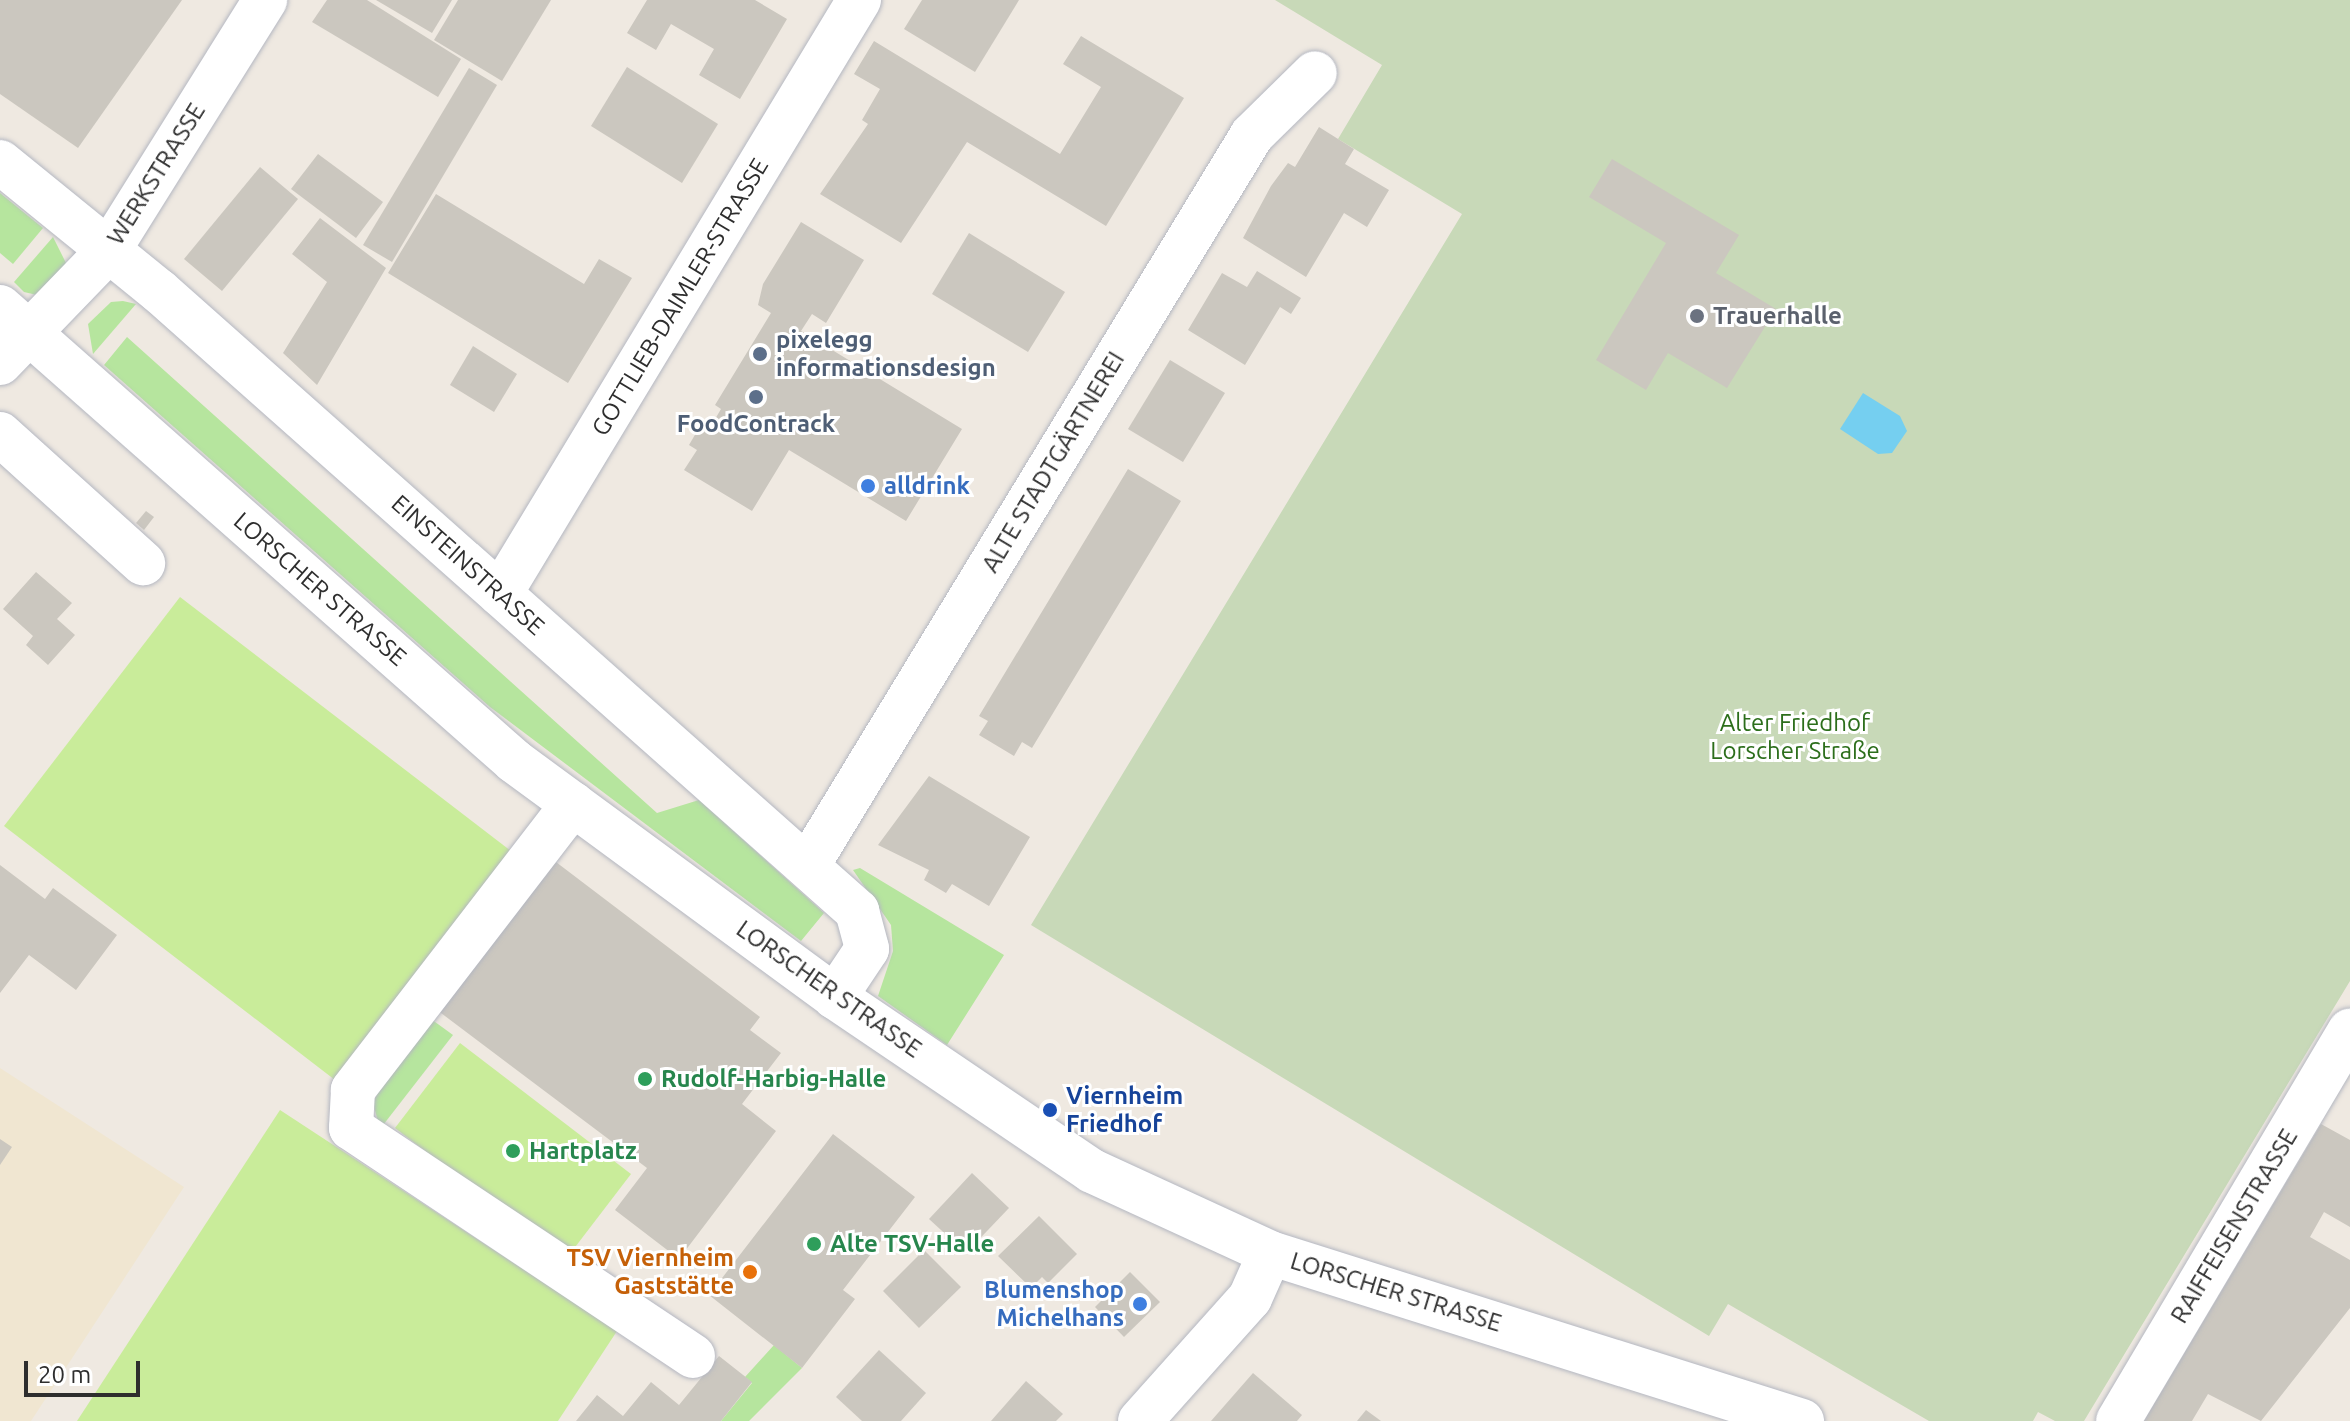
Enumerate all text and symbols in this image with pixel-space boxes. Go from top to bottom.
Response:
street label: WERKSTRASSE [101,98,211,250]
street label: GOTTLIEB-DAIMLER-STRASSE [586,153,774,441]
place label: Trauerhalle [1713,302,1842,330]
marker: Trauerhalle [1688,307,1706,325]
place label: pixelegg informationsdesign [776,326,996,382]
marker: pixelegg informationsdesign [751,345,769,363]
street label: ALTE STADTGÄRTNEREI [976,346,1130,578]
marker: FoodContrack [747,388,765,406]
place label: FoodContrack [677,410,835,438]
place label: alldrink [884,472,970,500]
marker: alldrink [859,477,877,495]
street label: EINSTEINSTRASSE [386,489,550,641]
street label: LORSCHER STRASSE [228,506,412,672]
park label: Alter Friedhof Lorscher Straße [1710,709,1880,765]
street label: LORSCHER STRASSE [731,914,927,1064]
place label: Rudolf-Harbig-Halle [661,1065,886,1093]
marker: Rudolf-Harbig-Halle [636,1070,654,1088]
place label: Viernheim Friedhof [1066,1082,1183,1138]
marker: Viernheim Friedhof [1041,1101,1059,1119]
street label: RAIFFEISENSTRASSE [2165,1124,2303,1328]
place label: Hartplatz [529,1137,637,1165]
marker: Hartplatz [504,1142,522,1160]
place label: Alte TSV-Halle [830,1230,994,1258]
marker: Alte TSV-Halle [805,1235,823,1253]
place label: TSV Viernheim Gaststätte [566,1244,734,1300]
street label: LORSCHER STRASSE [1287,1246,1505,1338]
marker: TSV Viernheim Gaststätte [741,1263,759,1281]
place label: Blumenshop Michelhans [984,1276,1124,1332]
marker: Blumenshop Michelhans [1131,1295,1149,1313]
scale bar [28,1345,144,1395]
text: 20 m [38,1361,91,1388]

